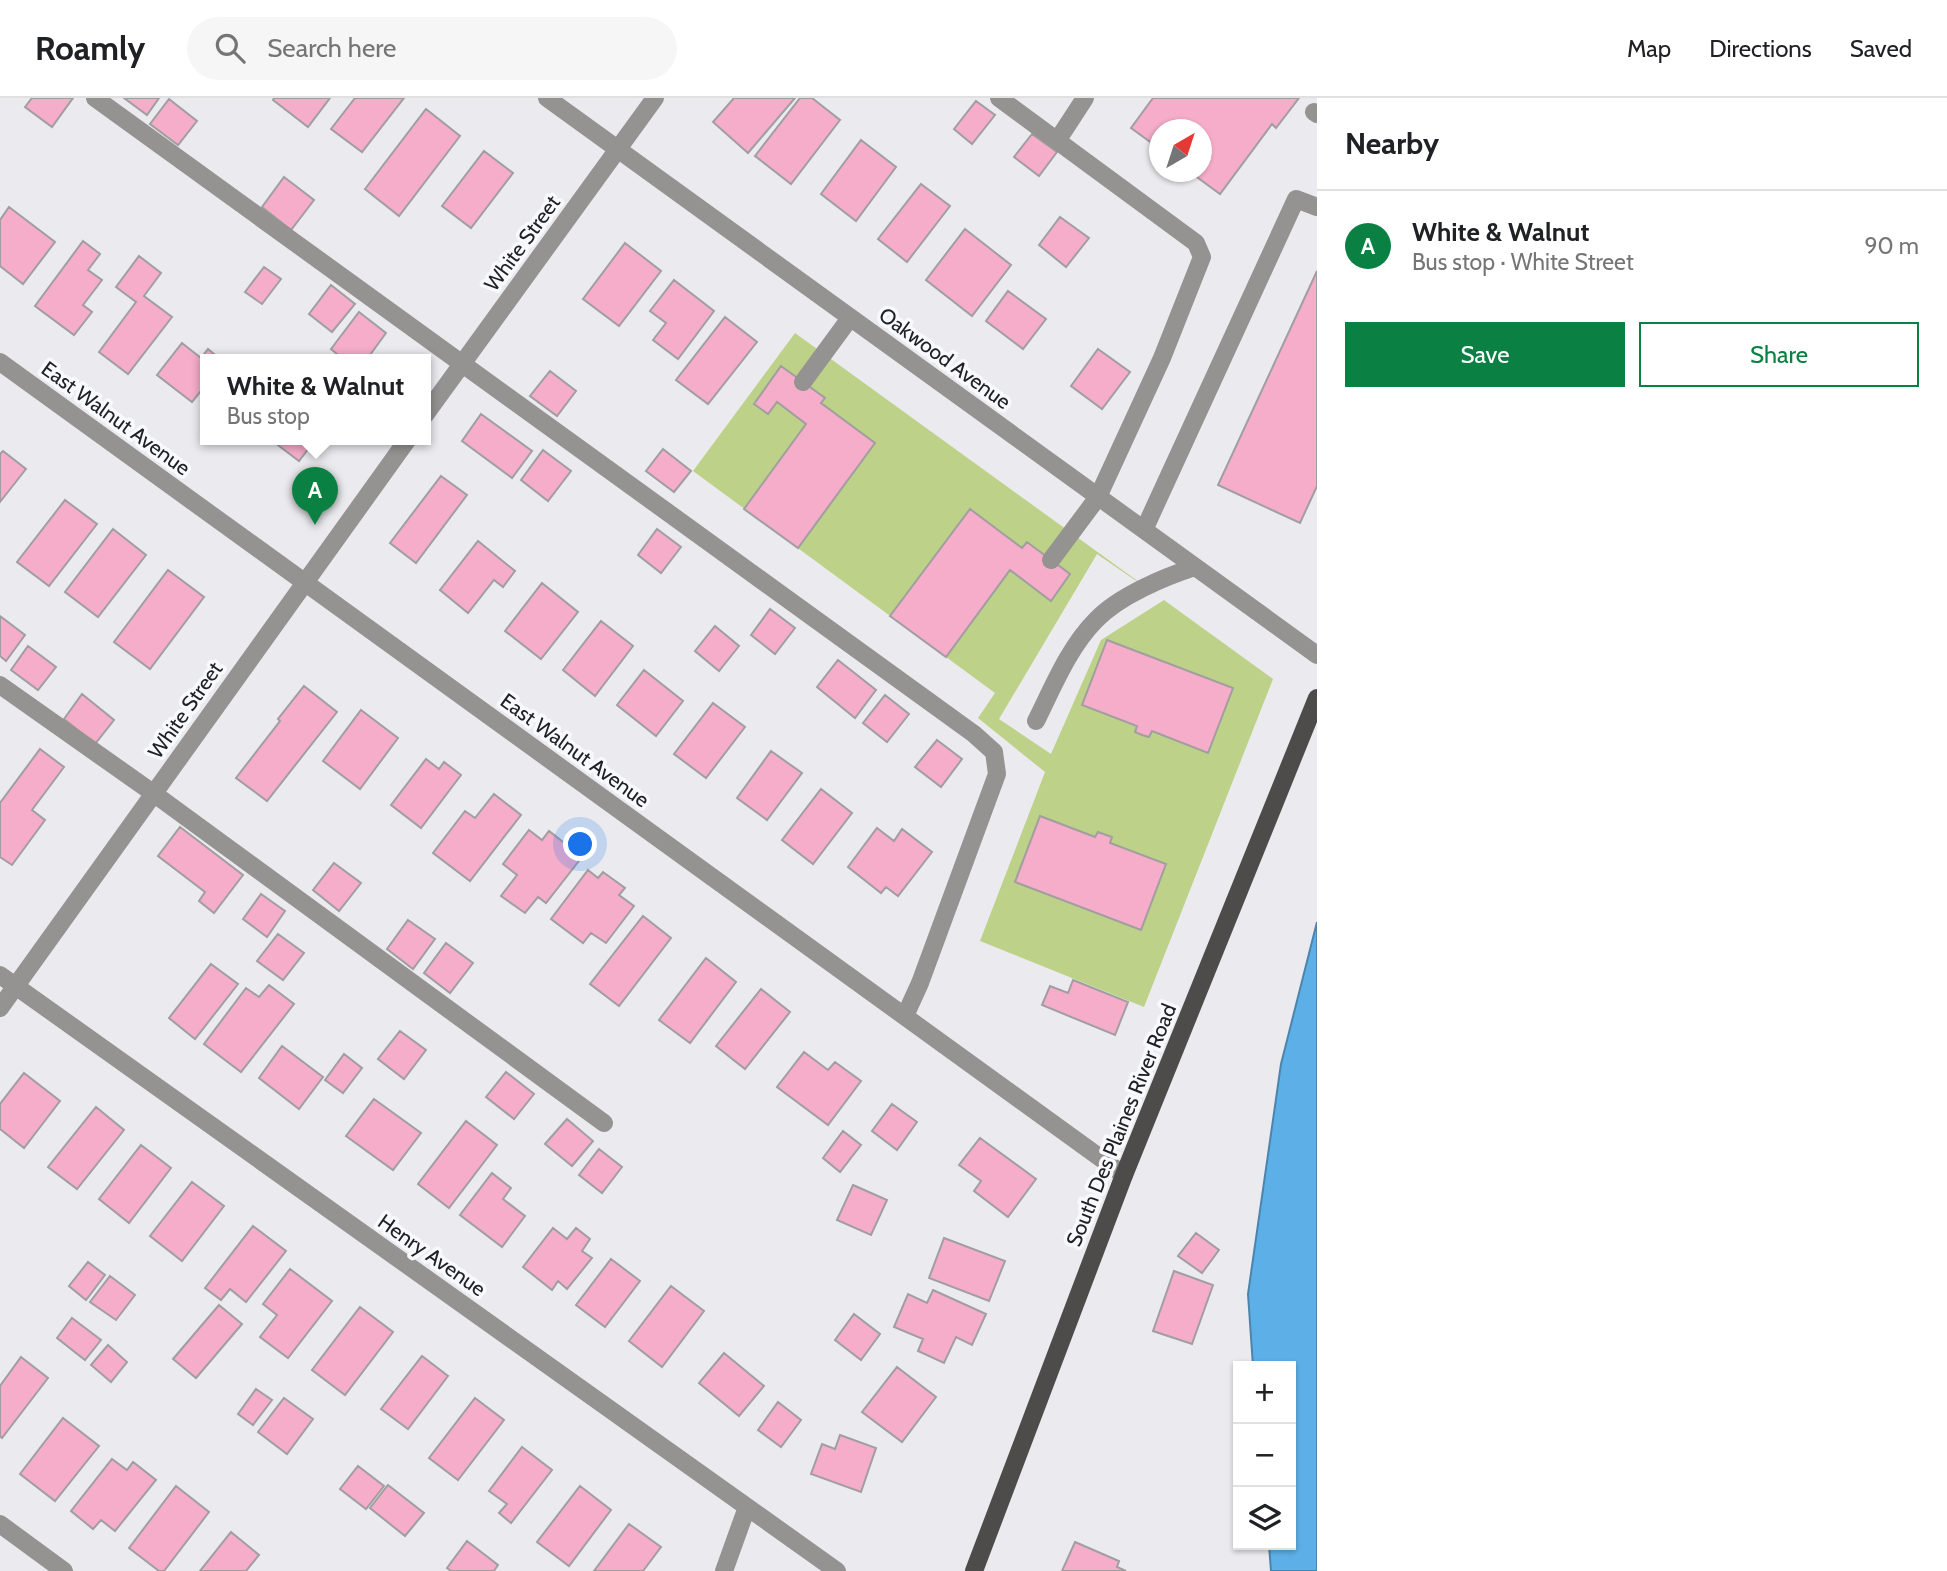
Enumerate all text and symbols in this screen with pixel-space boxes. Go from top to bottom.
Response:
search box [187,17,677,80]
text: Roamly [35,28,145,68]
icon: search [211,29,249,67]
text: Search here [267,32,396,64]
text: Map [1627,34,1671,63]
text: Directions [1709,34,1812,63]
text: Saved [1850,34,1912,63]
north arrow [1149,119,1212,182]
text: Nearby [1345,125,1439,162]
street label: White Street [479,190,565,296]
text: White & Walnut [1412,216,1589,248]
text: A [1361,232,1375,260]
text: 90 m [1865,232,1919,260]
text: Bus stop · White Street [1412,248,1634,276]
street label: Oakwood Avenue [874,302,1016,414]
button: Save [1345,322,1625,387]
button: Share [1639,322,1919,387]
popup [200,354,431,445]
street label: East Walnut Avenue [37,356,195,480]
text: White & Walnut [227,370,404,402]
text: Bus stop [227,402,310,430]
pin: A [292,467,338,525]
street label: White Street [143,657,227,763]
street label: East Walnut Avenue [496,688,654,812]
your location [563,827,597,861]
street label: South Des Plaines River Road [1061,1000,1181,1250]
street label: Henry Avenue [373,1209,491,1301]
map controls [1233,1361,1296,1550]
button: + [1233,1361,1296,1424]
button: − [1233,1424,1296,1487]
button: layers [1233,1487,1296,1550]

